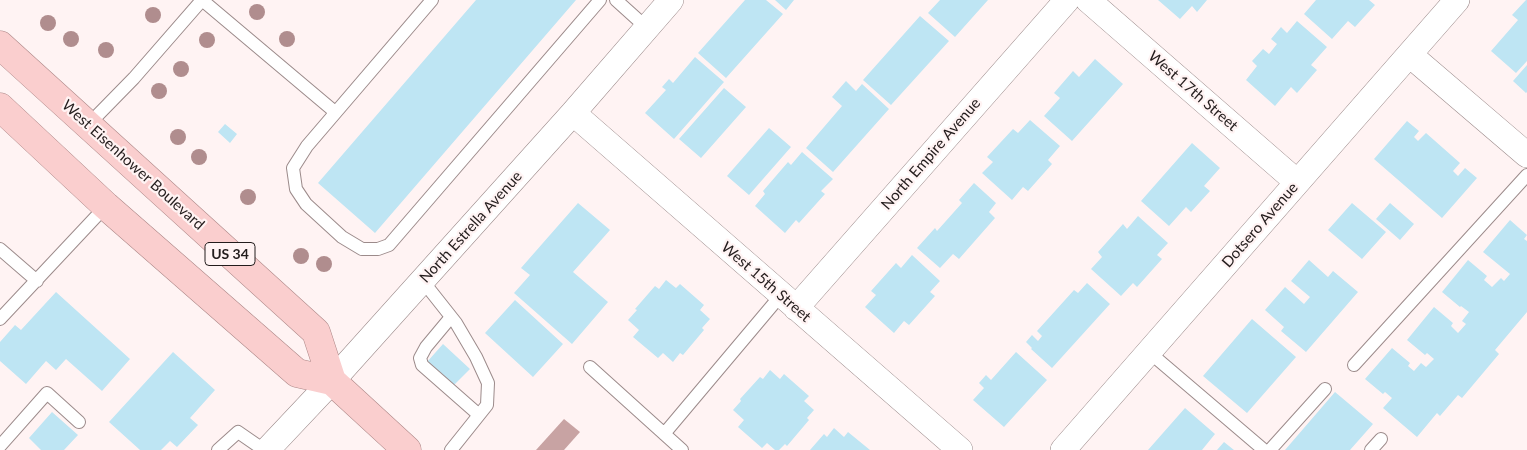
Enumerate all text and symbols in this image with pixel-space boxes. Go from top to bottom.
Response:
street label: West 17th Street [1145,47,1241,135]
street label: North Empire Avenue [878,94,984,214]
street label: West Eisenhower Boulevard [58,96,208,234]
street label: North Estrella Avenue [416,167,526,287]
street label: Dotsero Avenue [1218,179,1302,271]
street label: West 15th Street [718,238,814,326]
road number: US 34 [205,242,255,266]

